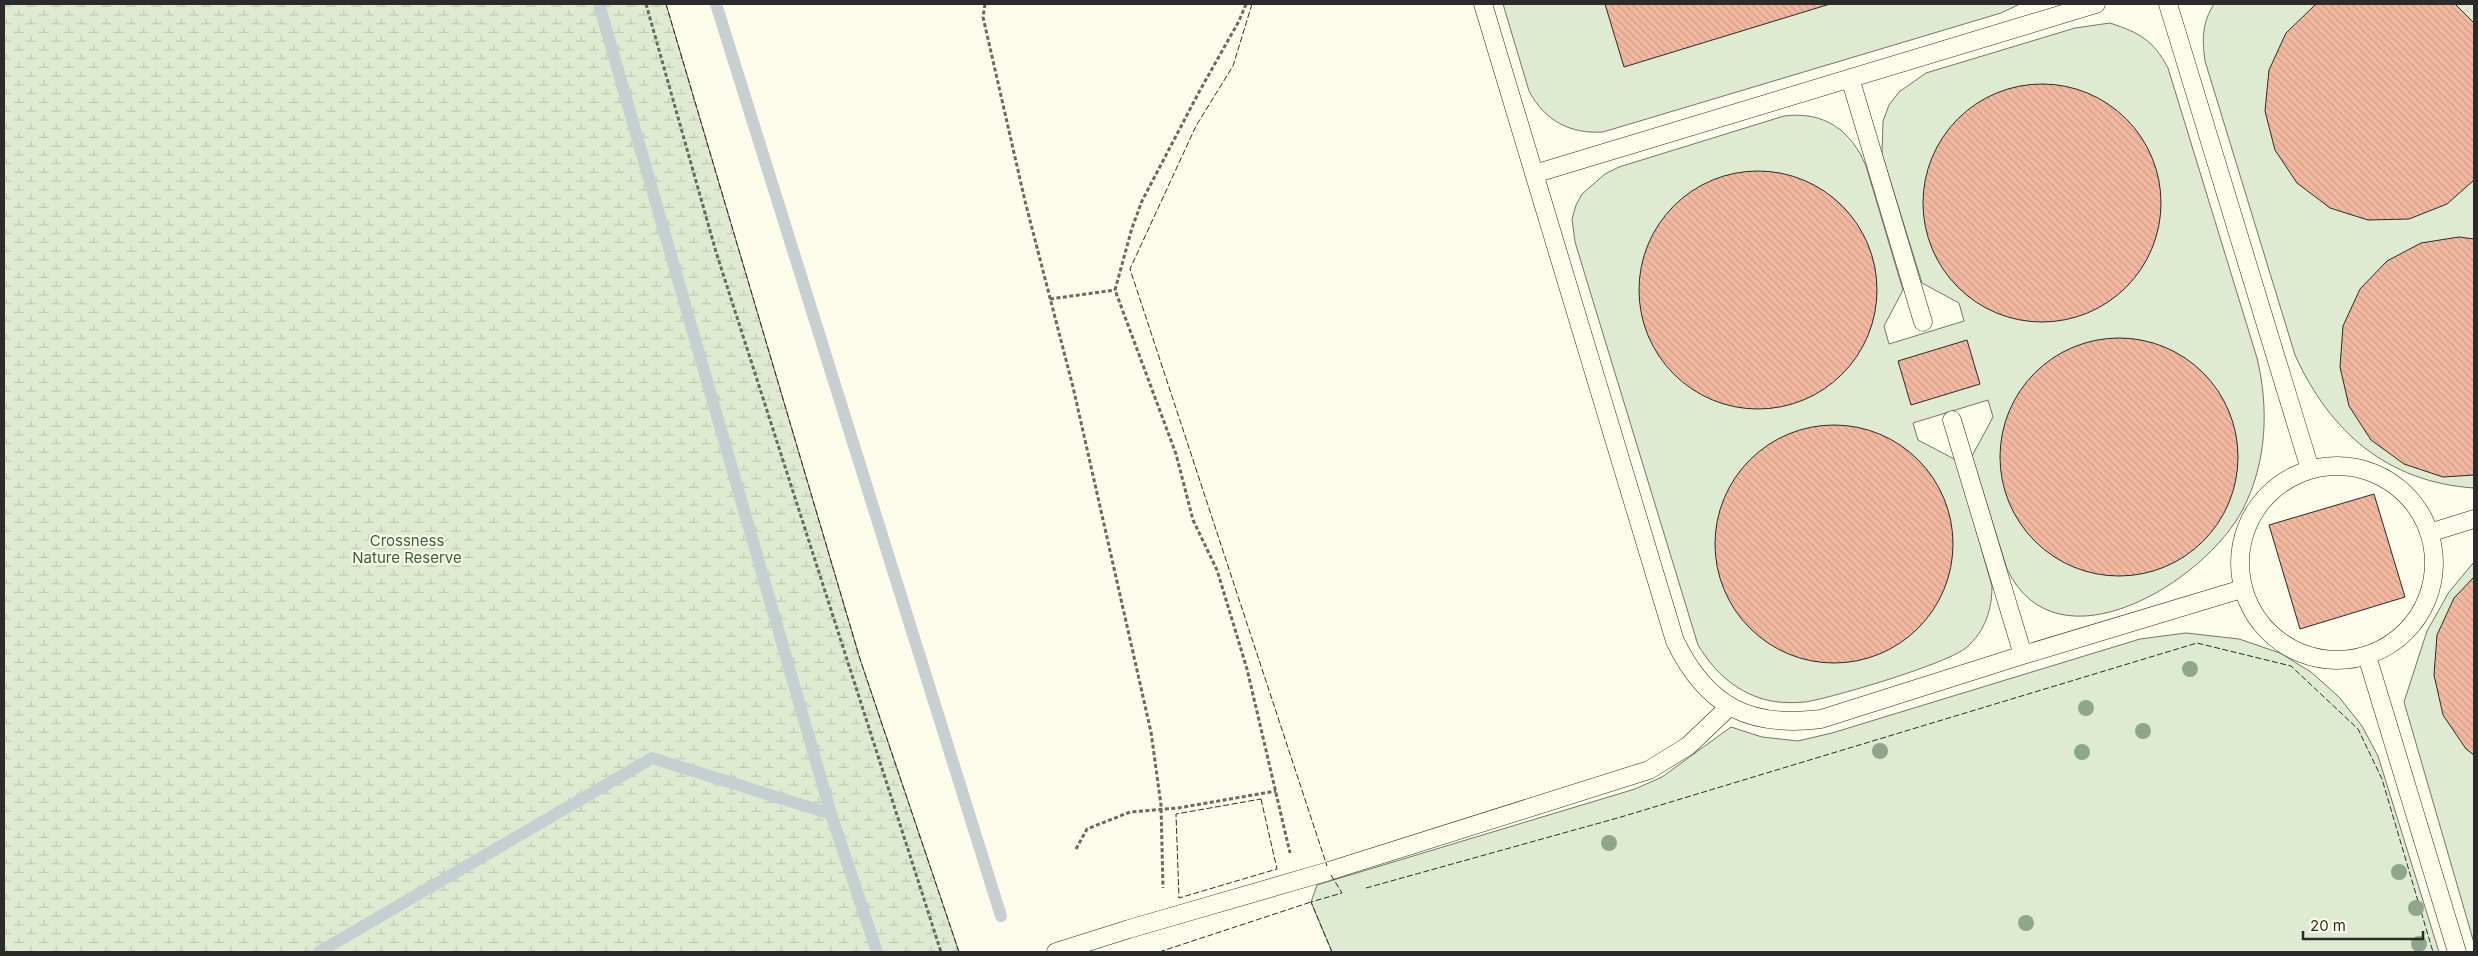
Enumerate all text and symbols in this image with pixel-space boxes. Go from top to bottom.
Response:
park label: Crossness Nature Reserve [352,531,462,567]
scale bar [2303,908,2423,940]
text: 20 m [2310,916,2346,935]

